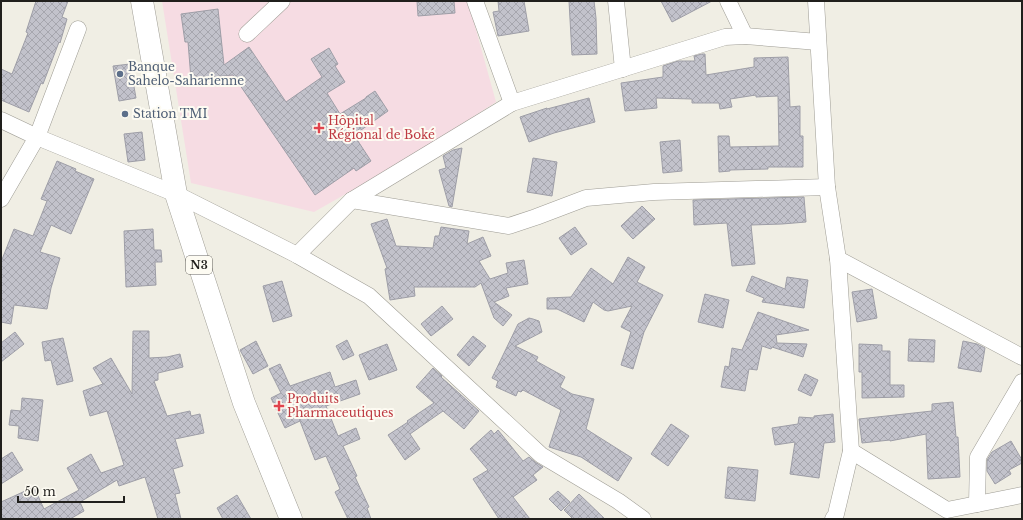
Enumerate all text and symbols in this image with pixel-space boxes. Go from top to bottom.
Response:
place label: Banque Sahelo-Saharienne [128,59,244,88]
marker: Banque Sahelo-Saharienne [115,69,125,79]
place label: Station TMI [133,106,207,121]
marker: Station TMI [120,109,130,119]
place label: Hôpital Régional de Boké [328,113,435,142]
marker: Hôpital Régional de Boké [313,122,325,134]
road number: N3 [186,256,212,274]
place label: Produits Pharmaceutiques [287,391,394,420]
marker: Produits Pharmaceutiques [274,401,284,411]
scale bar [18,478,124,504]
text: 50 m [24,484,56,499]

